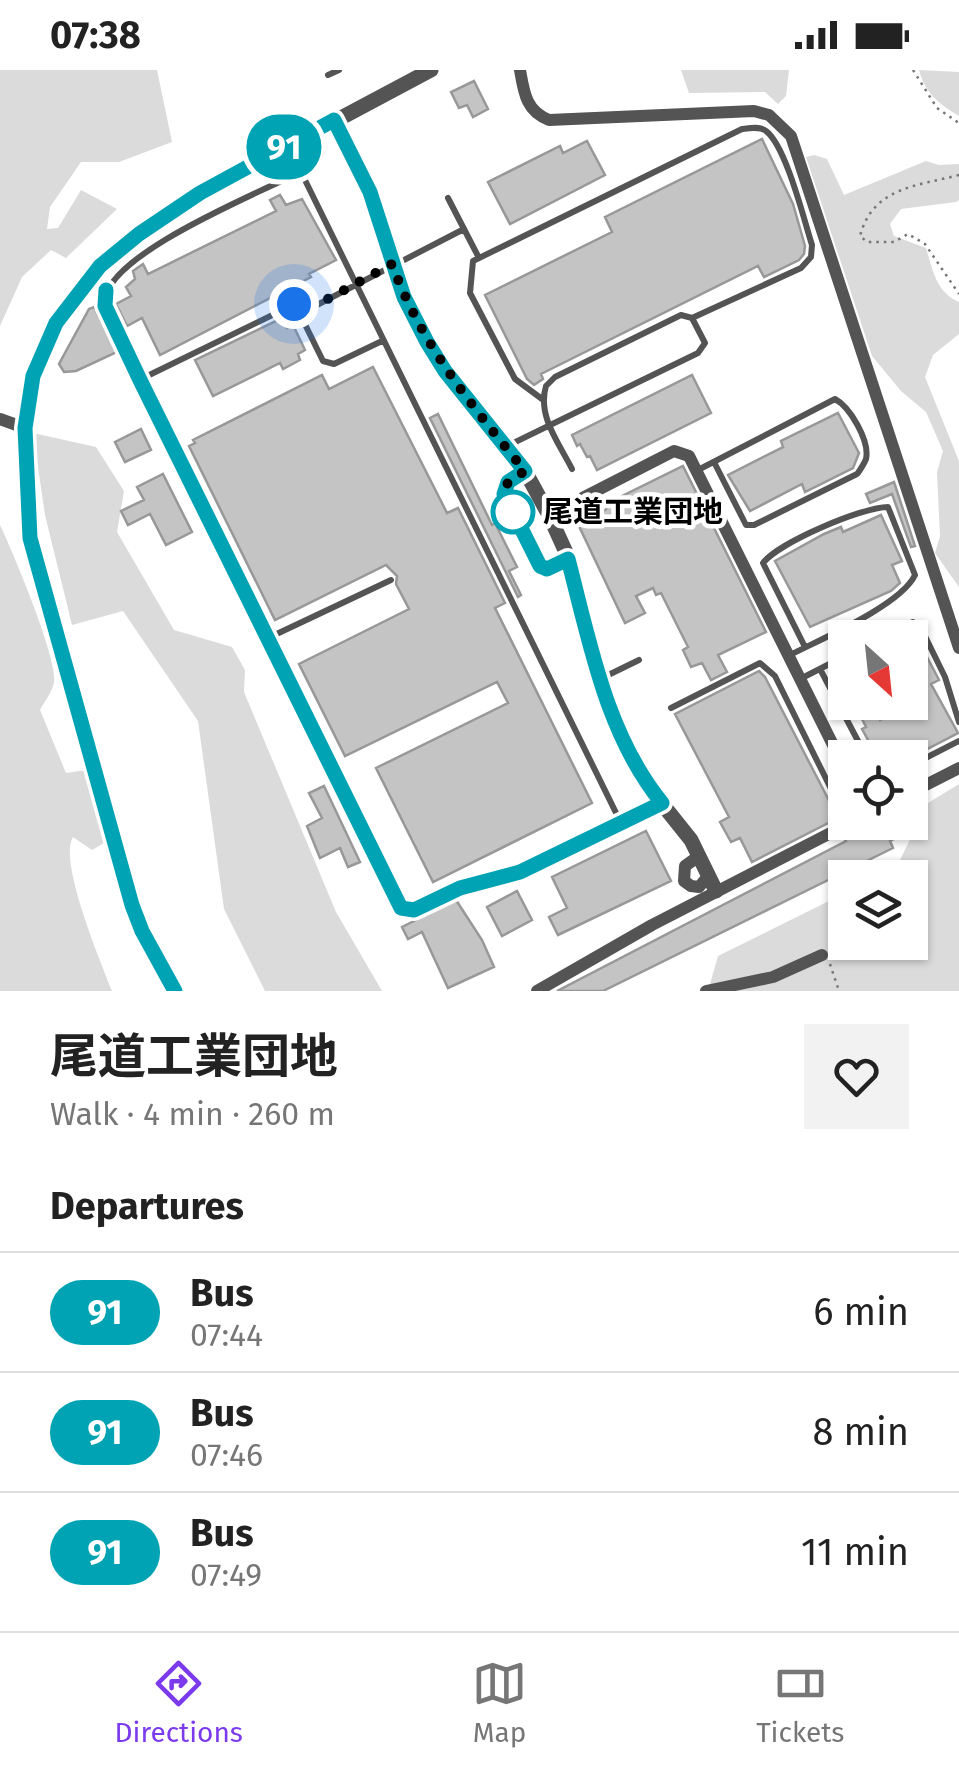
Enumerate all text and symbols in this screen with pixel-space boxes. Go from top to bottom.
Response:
text: 07:38 [50,12,141,58]
line badge: 91 [239,114,329,180]
text: 91 [266,126,302,168]
your location [269,279,319,329]
marker: 尾道工業団地 [492,491,534,533]
place label: 尾道工業団地 [543,494,723,530]
north arrow [828,620,928,720]
map controls [828,620,928,960]
button: locate [828,740,928,840]
button: layers [828,860,928,960]
button: heart [804,1024,909,1129]
text: 尾道工業団地 [50,1028,338,1086]
text: Walk · 4 min · 260 m [50,1095,335,1133]
text: Departures [50,1183,244,1229]
text: Bus [190,1270,254,1316]
text: 6 min [813,1289,909,1335]
text: 91 [87,1291,123,1333]
text: 07:44 [190,1316,263,1354]
text: Bus [190,1390,254,1436]
text: 8 min [812,1409,909,1455]
text: 91 [87,1411,123,1453]
text: 07:46 [190,1436,263,1474]
text: Bus [190,1510,254,1556]
text: 11 min [801,1529,909,1575]
text: 91 [87,1531,123,1573]
text: 07:49 [190,1556,262,1594]
tab: Directions [115,1656,243,1749]
tab: Map [472,1656,527,1749]
tab: Tickets [756,1656,844,1749]

